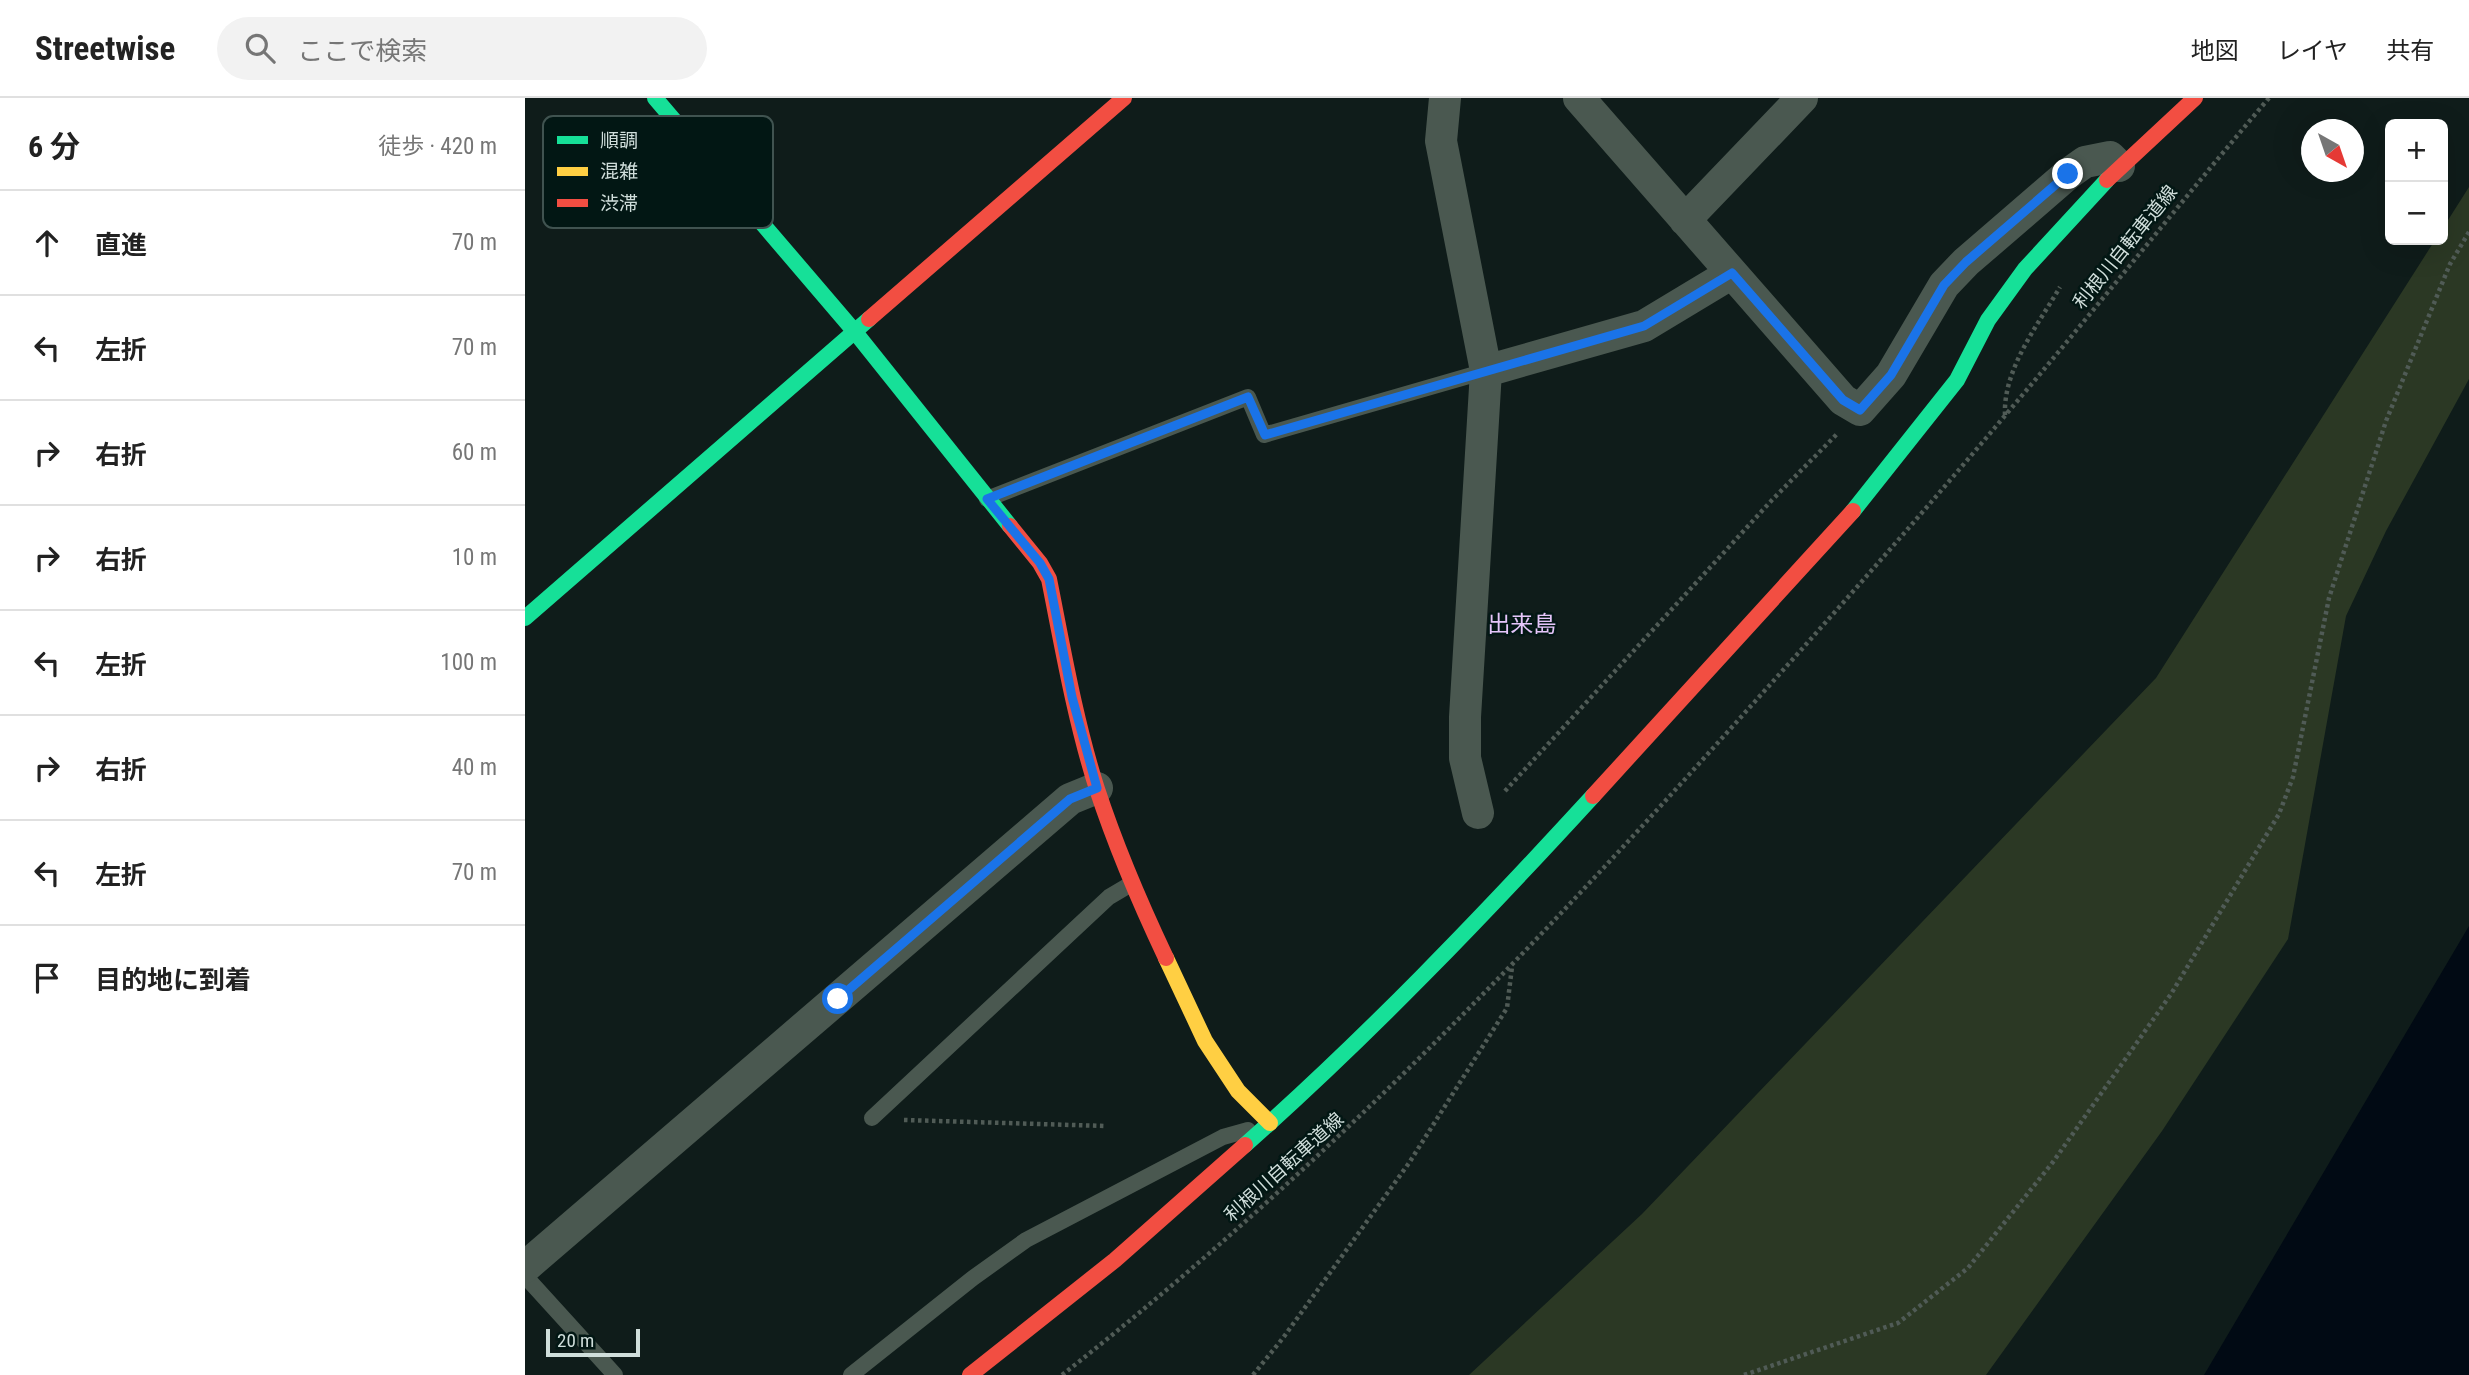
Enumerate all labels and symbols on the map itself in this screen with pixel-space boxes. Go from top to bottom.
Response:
legend [543,116,773,228]
north arrow [2301,119,2364,182]
text: 順調 [600,129,638,152]
route end [2052,158,2083,189]
text: 混雑 [600,160,638,183]
street label: 利根川自転車道線 [2068,181,2182,313]
text: 渋滞 [600,192,638,215]
district label: 出来島 [1488,611,1557,638]
route start [822,983,853,1014]
street label: 利根川自転車道線 [1220,1108,1348,1226]
scale bar [546,1326,641,1358]

